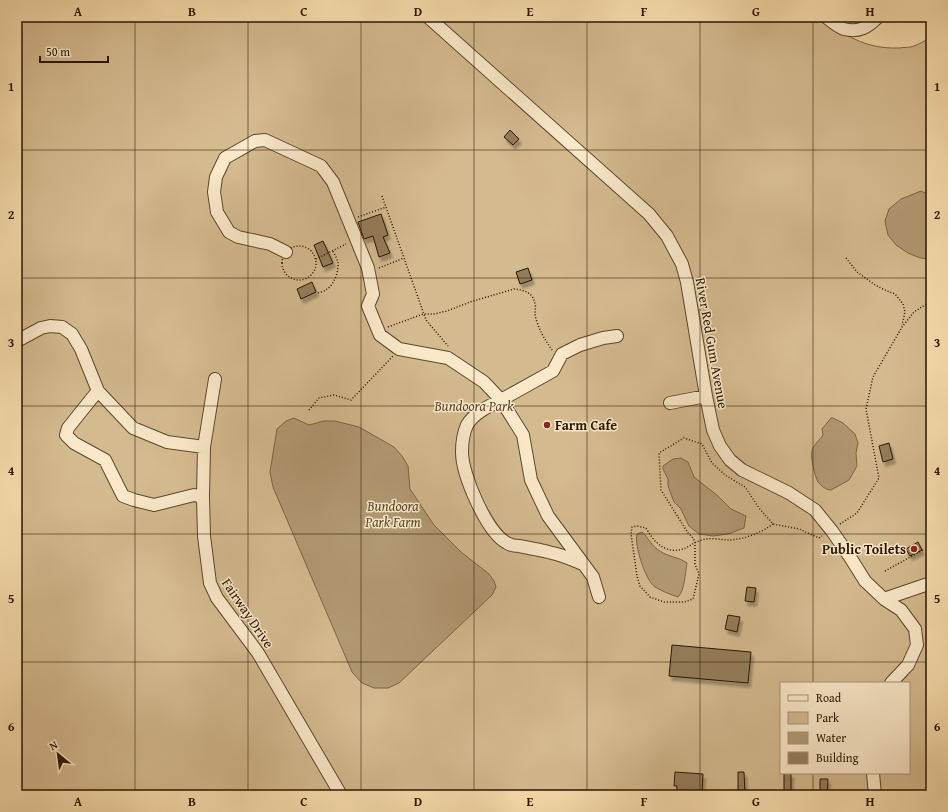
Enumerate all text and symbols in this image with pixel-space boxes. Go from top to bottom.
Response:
text: A [74,2,83,21]
text: B [188,2,196,21]
text: C [300,2,308,21]
text: D [414,2,422,21]
text: E [527,2,534,21]
text: F [641,2,648,21]
text: G [752,2,760,21]
text: H [865,2,875,21]
scale bar [40,38,108,64]
text: 50 m [46,43,70,60]
text: 1 [8,77,14,96]
text: 1 [934,77,940,96]
text: 2 [8,205,15,224]
text: 2 [934,205,941,224]
street label: River Red Gum Avenue [691,276,733,410]
text: 3 [8,333,14,352]
text: 3 [934,333,940,352]
park label: Bundoora Park [433,396,514,416]
place label: Farm Cafe [555,415,617,435]
marker: Farm Cafe [542,420,552,430]
text: 4 [8,461,15,480]
text: 4 [934,461,941,480]
park label: Bundoora Park Farm [364,496,421,532]
place label: Public Toilets [822,539,906,559]
marker: Public Toilets [909,544,919,554]
street label: Fairway Drive [217,574,279,652]
text: 5 [8,589,15,608]
text: 5 [934,589,941,608]
legend [780,682,910,774]
text: Road [816,689,842,706]
text: Park [816,709,840,726]
text: 6 [8,717,15,736]
text: 6 [934,717,941,736]
text: Water [816,729,846,746]
north arrow [38,734,78,774]
text: N [46,736,61,754]
text: Building [816,749,859,766]
text: A [74,792,83,811]
text: B [188,792,196,811]
text: C [300,792,308,811]
text: D [414,792,422,811]
text: E [527,792,534,811]
text: F [641,792,648,811]
text: G [752,792,760,811]
text: H [865,792,875,811]

